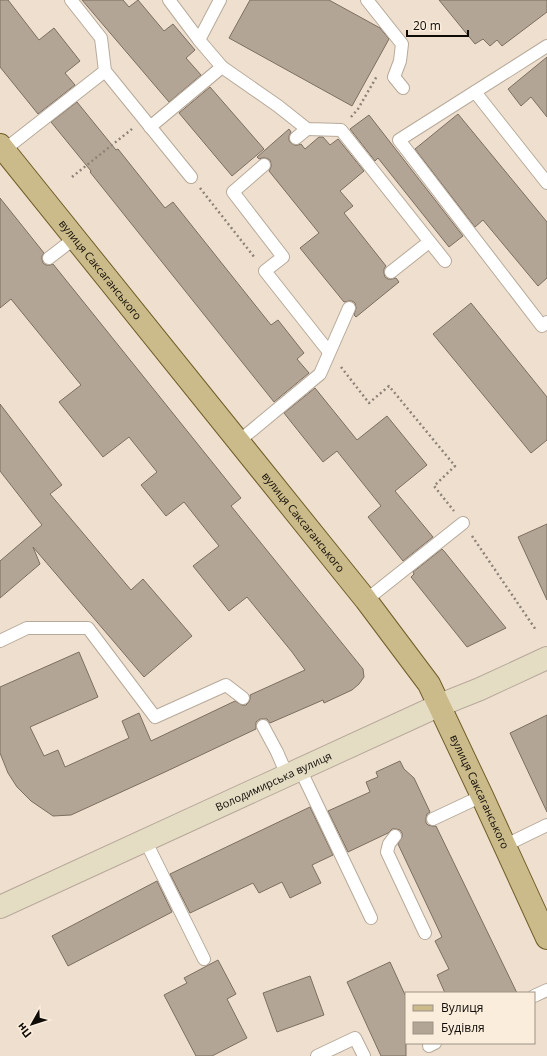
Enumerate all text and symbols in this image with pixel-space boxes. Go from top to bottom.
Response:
scale bar [407,12,468,38]
text: 20 m [413,17,441,34]
street label: вулиця Саксаганського [56,216,146,323]
street label: вулиця Саксаганського [259,469,349,575]
street label: вулиця Саксаганського [447,732,513,851]
street label: Володимирська вулиця [213,748,334,814]
legend [405,992,535,1044]
text: Вулиця [441,999,483,1016]
north arrow [12,1004,52,1044]
text: Будівля [441,1019,485,1036]
text: Пн [13,1020,35,1041]

